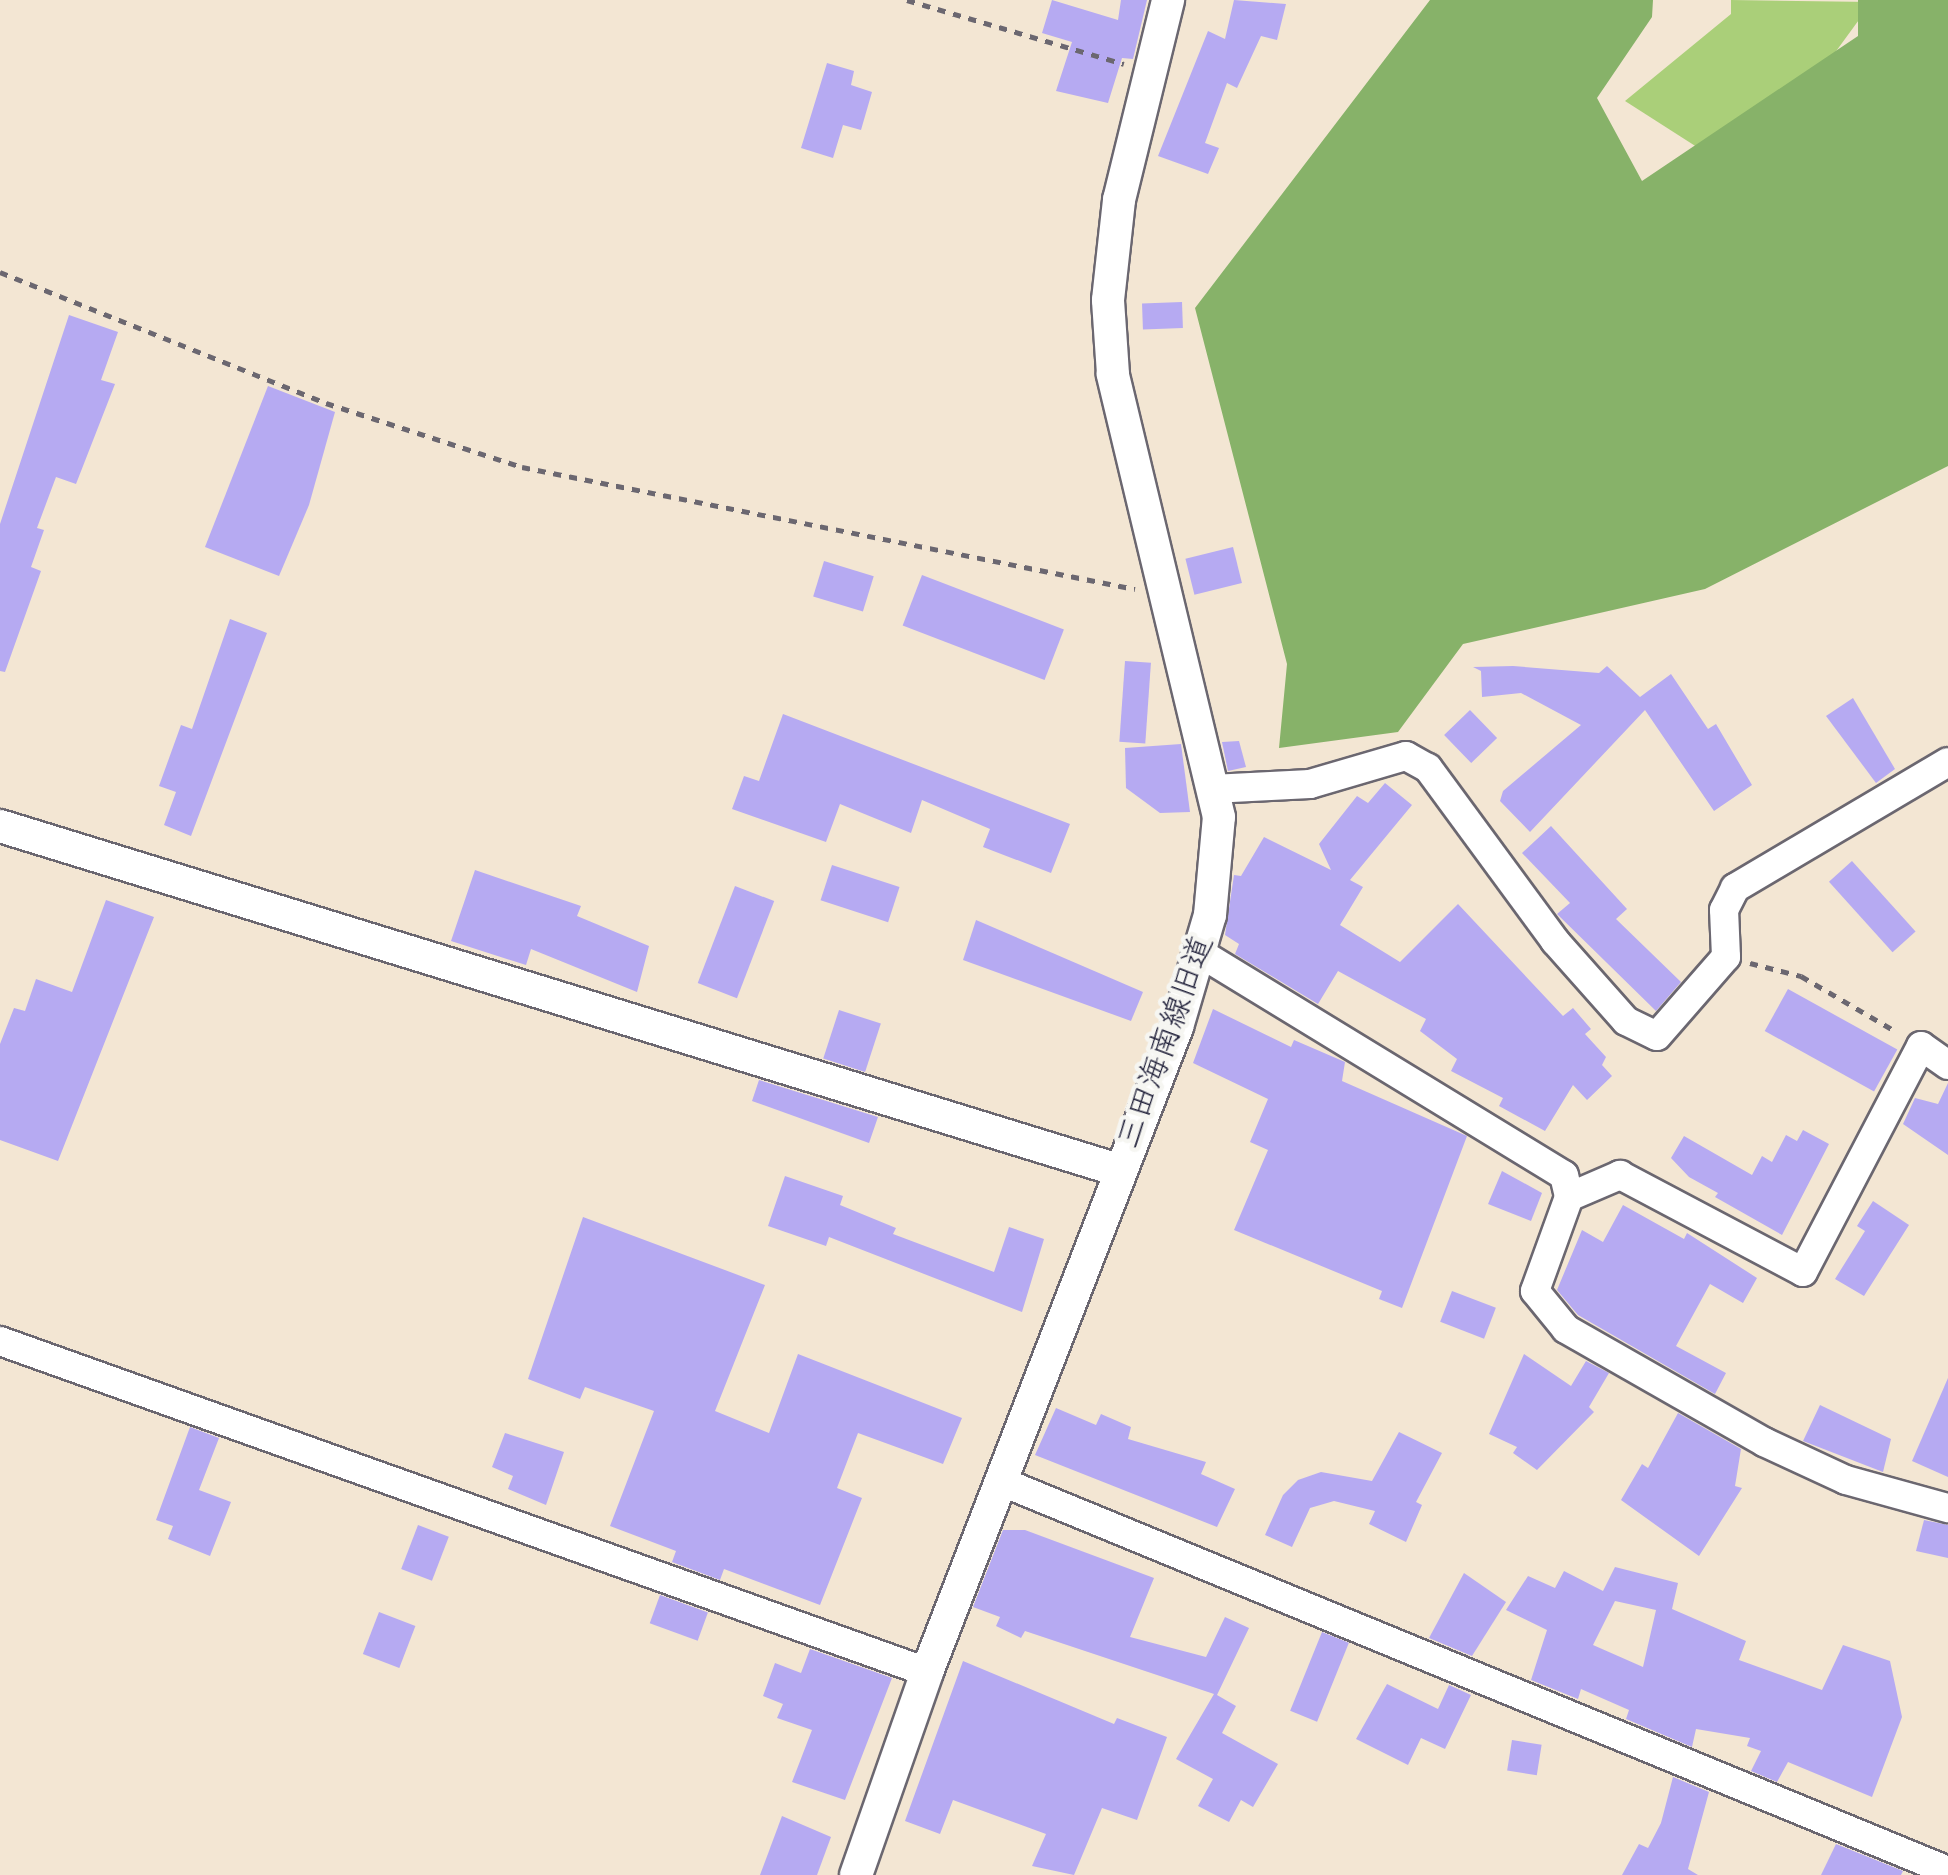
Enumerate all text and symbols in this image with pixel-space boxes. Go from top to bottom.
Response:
street label: 三田海南線旧道 [1109,930,1221,1154]

